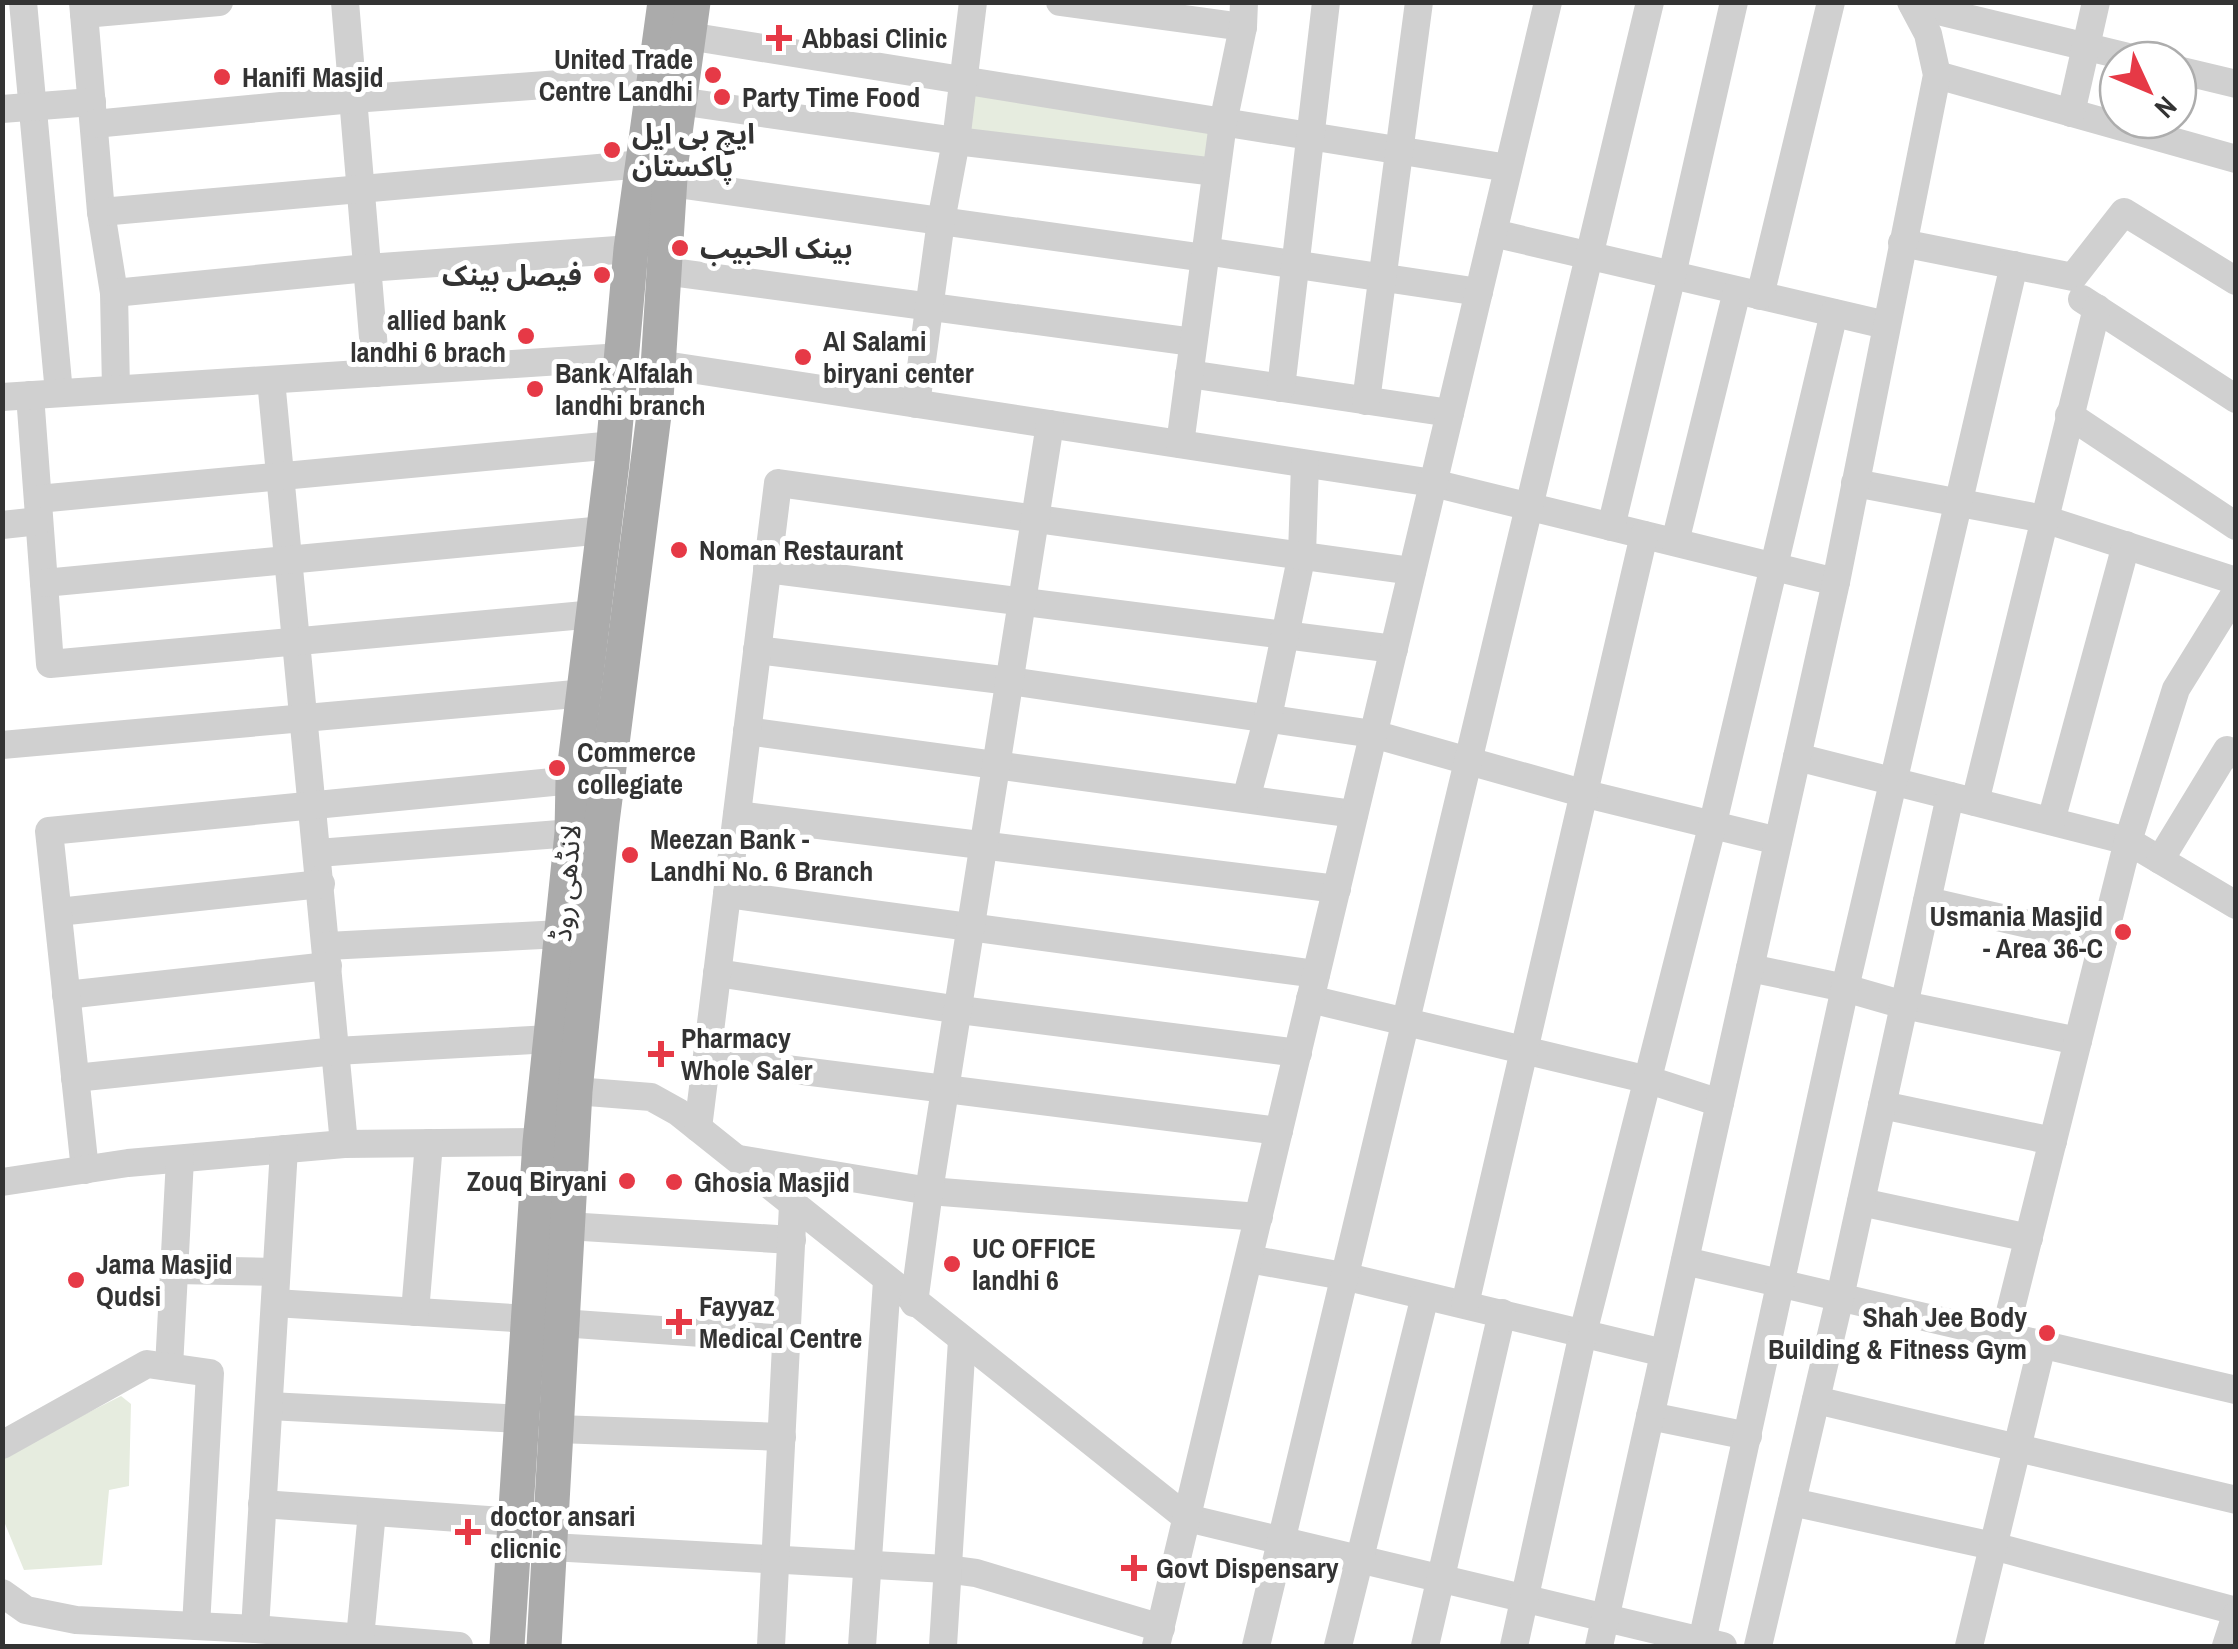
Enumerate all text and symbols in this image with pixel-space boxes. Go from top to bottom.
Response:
place label: Abbasi Clinic [802,19,947,57]
marker: Abbasi Clinic [766,25,792,51]
place label: United Trade Centre Landhi [539,40,693,110]
north arrow [2098,40,2198,140]
place label: Hanifi Masjid [242,58,384,96]
marker: United Trade Centre Landhi [702,64,724,86]
marker: Hanifi Masjid [211,66,233,88]
place label: Party Time Food [742,78,920,116]
marker: Party Time Food [711,86,733,108]
text: N [2147,88,2185,127]
place label: ایچ بی ایل پاکستان [632,115,755,185]
marker: ایچ بی ایل پاکستان [601,139,623,161]
place label: بينک الحبيب [700,229,853,267]
marker: بينک الحبيب [669,237,691,259]
place label: فیصل بینک [442,256,582,294]
marker: فیصل بینک [591,264,613,286]
place label: allied bank landhi 6 brach [350,301,506,371]
place label: Al Salami biryani center [823,322,974,392]
marker: allied bank landhi 6 brach [515,325,537,347]
marker: Al Salami biryani center [792,346,814,368]
place label: Bank Alfalah landhi branch [555,354,706,424]
marker: Bank Alfalah landhi branch [524,378,546,400]
place label: Noman Restaurant [699,531,903,569]
marker: Noman Restaurant [668,539,690,561]
place label: Commerce collegiate [577,733,696,803]
marker: Commerce collegiate [546,757,568,779]
place label: Meezan Bank - Landhi No. 6 Branch [650,820,873,890]
street label: لانڈھی روڈ [542,823,590,943]
marker: Meezan Bank - Landhi No. 6 Branch [619,844,641,866]
place label: Usmania Masjid - Area 36-C [1929,897,2103,967]
marker: Usmania Masjid - Area 36-C [2112,921,2134,943]
place label: Pharmacy Whole Saler [681,1019,813,1089]
marker: Pharmacy Whole Saler [650,1043,672,1065]
place label: Zouq Biryani [467,1162,607,1200]
place label: Ghosia Masjid [694,1163,850,1201]
marker: Zouq Biryani [616,1170,638,1192]
marker: Ghosia Masjid [663,1171,685,1193]
place label: UC OFFICE landhi 6 [972,1229,1096,1299]
place label: Jama Masjid Qudsi [96,1245,233,1315]
marker: UC OFFICE landhi 6 [941,1253,963,1275]
marker: Jama Masjid Qudsi [65,1269,87,1291]
place label: Fayyaz Medical Centre [699,1287,862,1357]
place label: Shah Jee Body Building & Fitness Gym [1768,1298,2027,1368]
marker: Fayyaz Medical Centre [668,1311,690,1333]
marker: Shah Jee Body Building & Fitness Gym [2036,1322,2058,1344]
place label: doctor ansari clicnic [490,1497,635,1567]
marker: doctor ansari clicnic [455,1519,481,1545]
place label: Govt Dispensary [1156,1549,1339,1587]
marker: Govt Dispensary [1121,1555,1147,1581]

